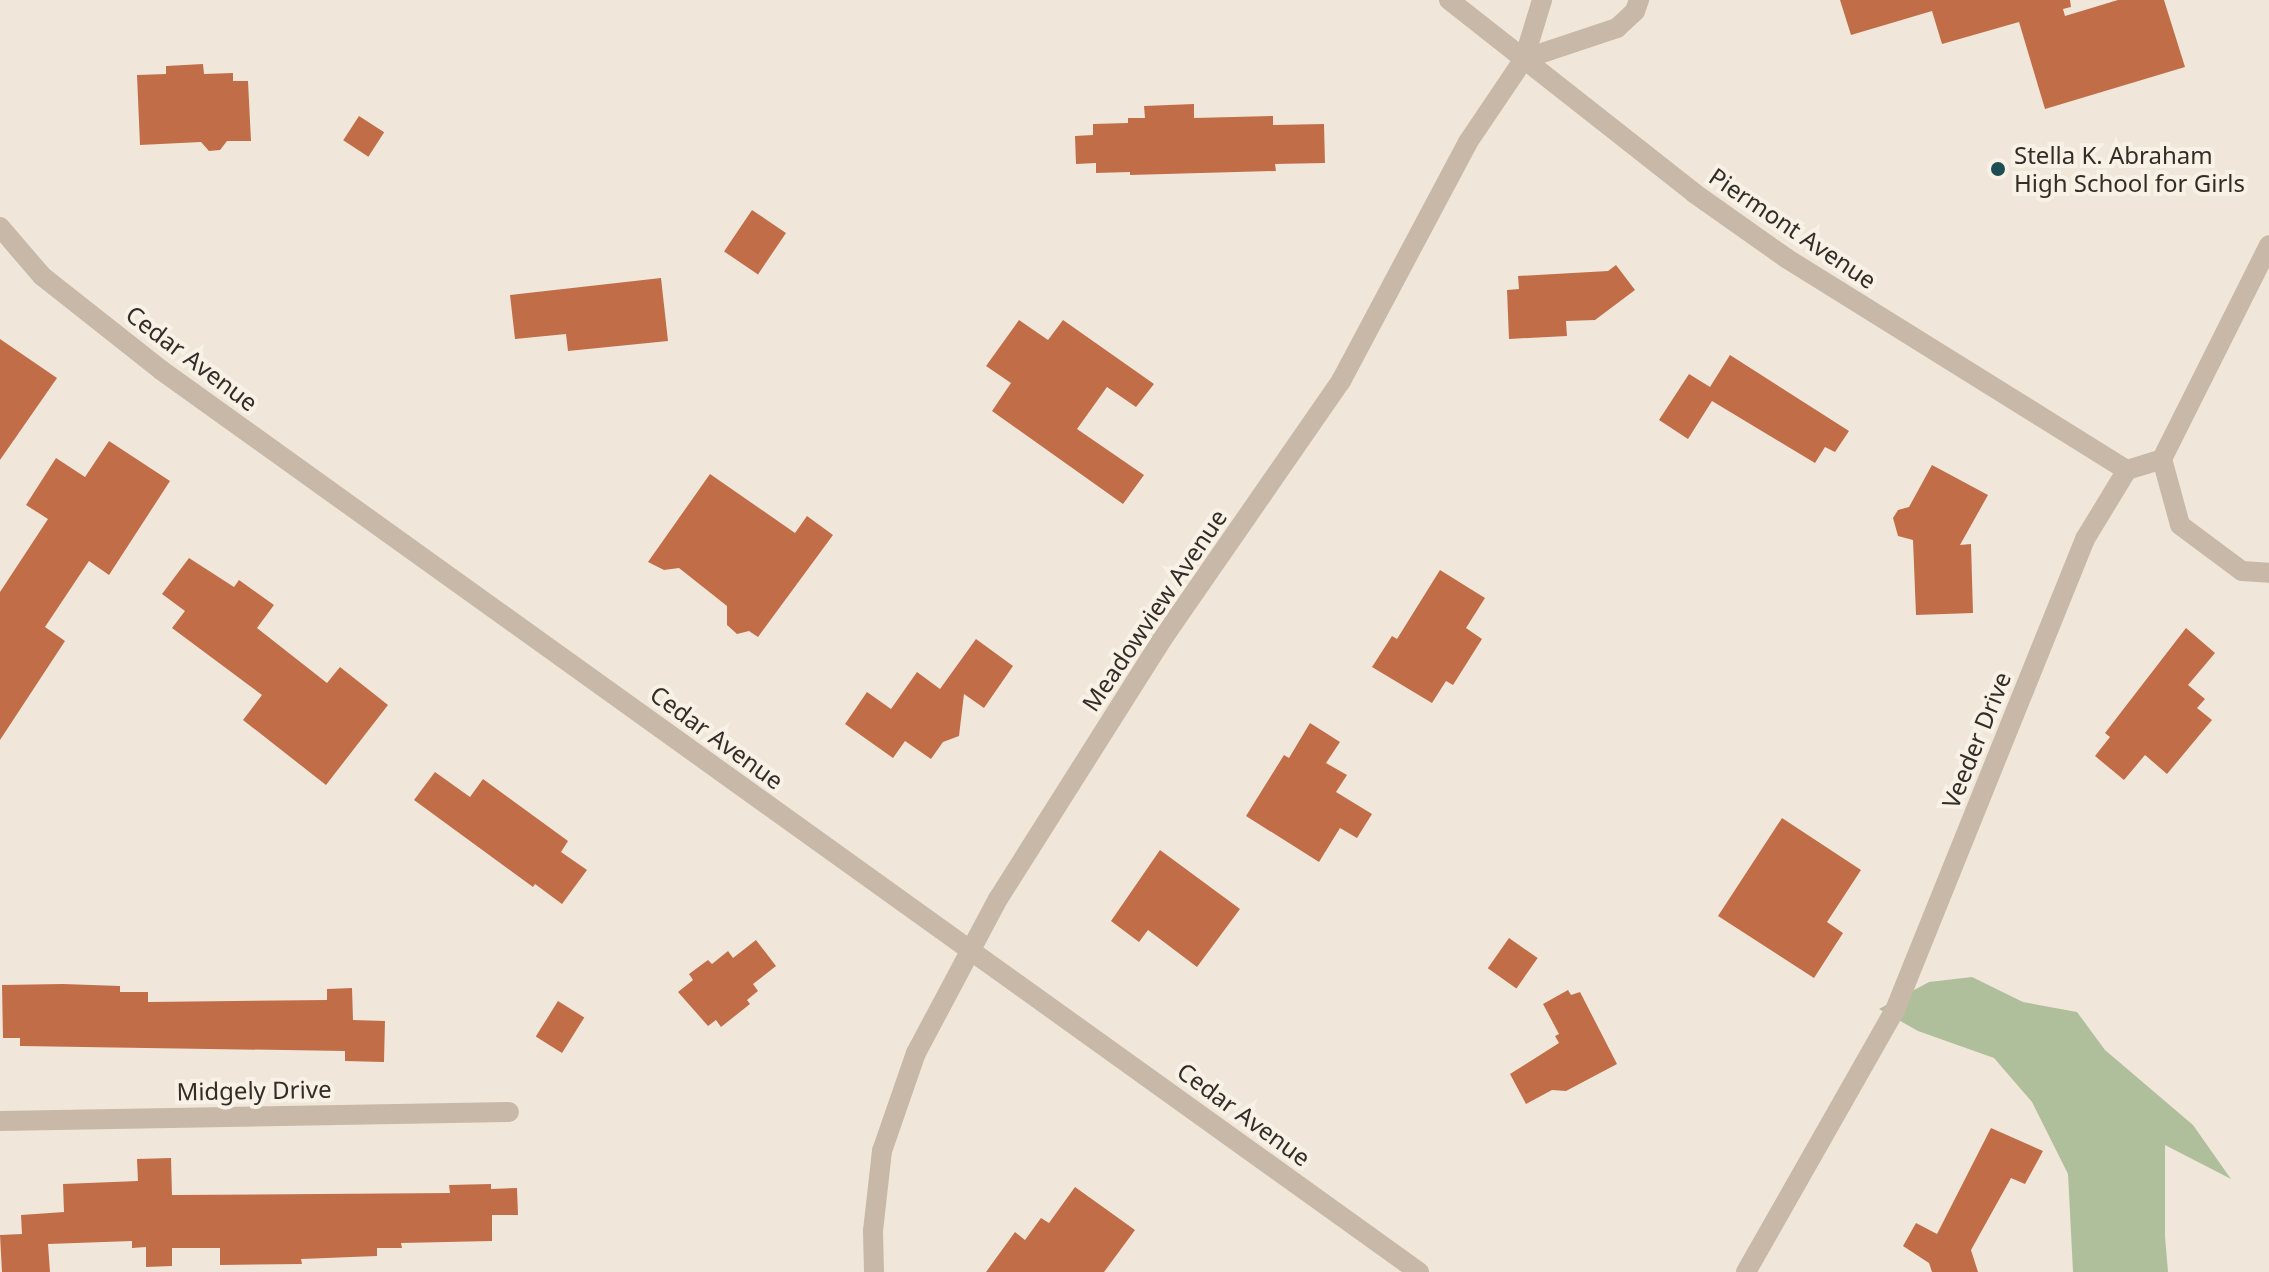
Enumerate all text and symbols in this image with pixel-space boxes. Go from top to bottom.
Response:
place label: Stella K. Abraham High School for Girls [2014,141,2245,197]
marker: Stella K. Abraham High School for Girls [1989,160,2007,178]
street label: Piermont Avenue [1704,162,1882,294]
street label: Cedar Avenue [121,299,263,417]
street label: Meadowview Avenue [1076,504,1232,716]
street label: Veeder Drive [1936,667,2016,813]
street label: Cedar Avenue [645,679,789,795]
street label: Cedar Avenue [1172,1056,1316,1172]
street label: Midgely Drive [176,1074,332,1106]

